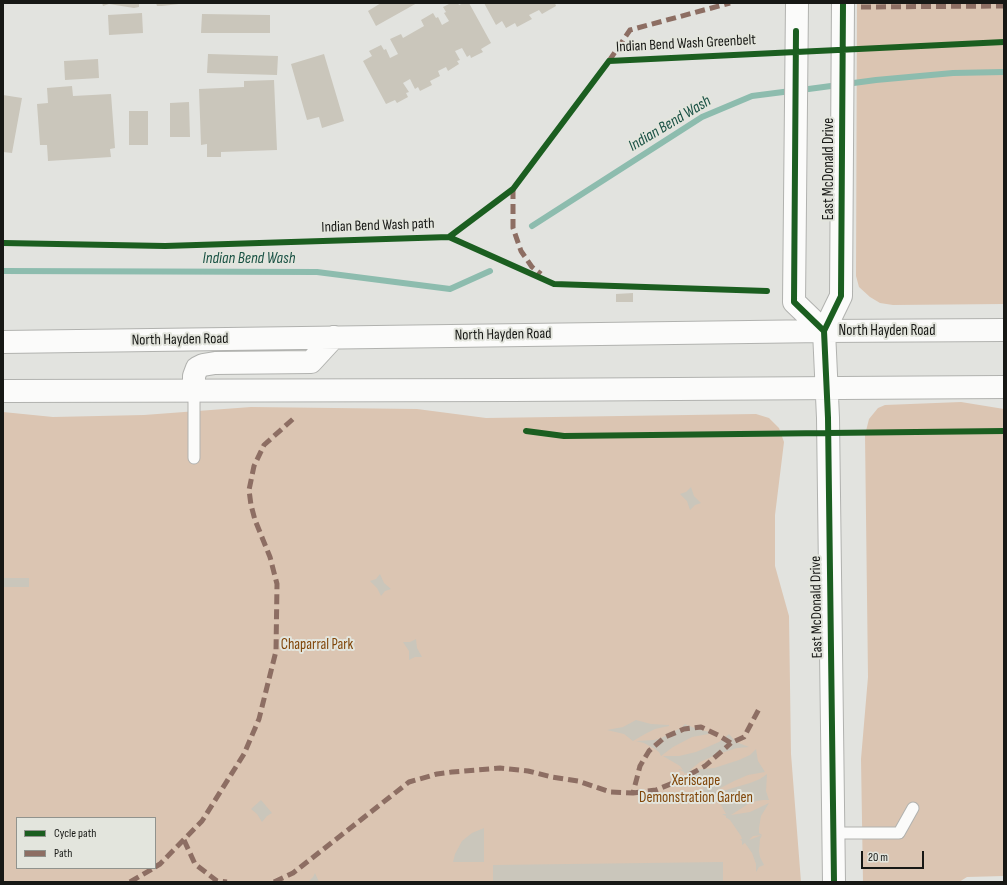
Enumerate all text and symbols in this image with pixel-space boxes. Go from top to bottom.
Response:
street label: Indian Bend Wash Greenbelt [616,31,756,57]
water label: Indian Bend Wash [625,92,715,156]
street label: East McDonald Drive [820,118,838,220]
street label: Indian Bend Wash path [321,215,435,237]
water label: Indian Bend Wash [203,249,295,269]
street label: North Hayden Road [839,322,935,340]
street label: North Hayden Road [454,325,552,345]
street label: North Hayden Road [131,330,229,350]
street label: East McDonald Drive [807,556,827,658]
park label: Chaparral Park [281,636,353,654]
park label: Xeriscape Demonstration Garden [639,772,753,807]
legend [16,817,156,869]
text: Cycle path [54,826,96,841]
scale bar [863,843,926,869]
text: Path [54,846,72,861]
text: 20 m [868,850,888,865]

